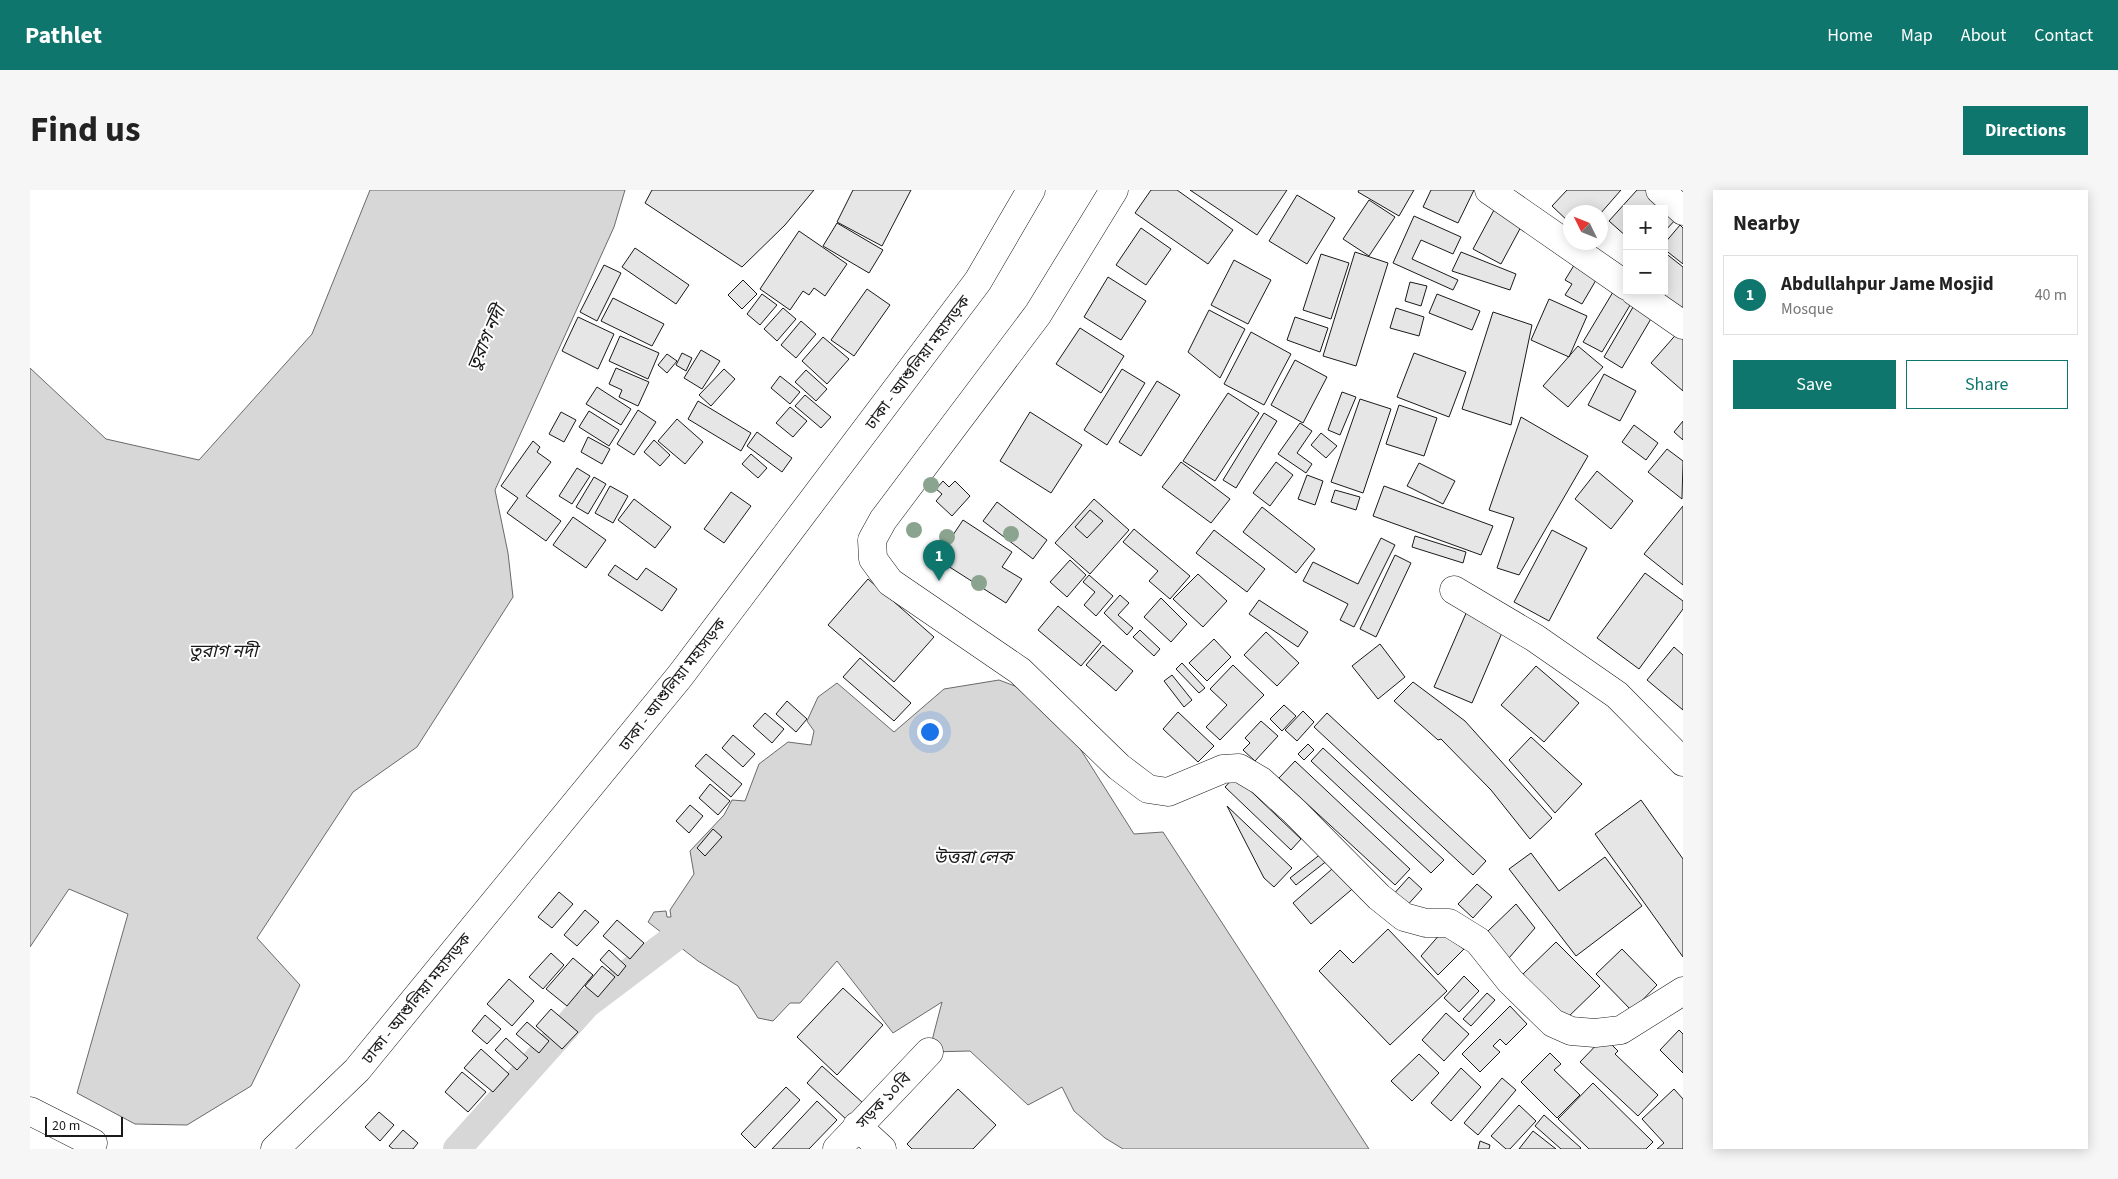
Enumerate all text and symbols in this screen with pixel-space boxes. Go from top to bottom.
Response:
text: Pathlet [25,18,102,53]
text: Home [1827,23,1873,48]
text: Map [1901,23,1933,48]
text: About [1961,23,2006,48]
text: Contact [2034,23,2093,48]
text: Find us [30,105,140,155]
button: Directions [1963,106,2088,155]
north arrow [1563,205,1608,250]
map controls [1623,205,1668,295]
button: + [1623,205,1668,250]
text: Nearby [1733,208,1800,238]
button: − [1623,250,1668,295]
text: Abdullahpur Jame Mosjid [1781,271,1994,298]
text: 1 [1746,284,1754,306]
text: 40 m [2035,284,2067,306]
street label: ঢাকা - আশুলিয়া মহাসড়ক [860,290,976,435]
text: Mosque [1781,298,1834,320]
water label: তুরাগ নদী [461,299,513,375]
button: Save [1733,360,1896,409]
button: Share [1906,360,2068,409]
pin: 1 [923,540,955,581]
street label: ঢাকা - আশুলিয়া মহাসড়ক [613,613,732,756]
water label: তুরাগ নদী [188,639,261,664]
your location [917,719,943,745]
water label: উত্তরা লেক [934,845,1016,870]
street label: ঢাকা - আশুলিয়া মহাসড়ক [356,928,477,1069]
street label: সড়ক ১০বি [851,1067,916,1134]
scale bar [45,1114,122,1137]
text: 20 m [52,1116,80,1136]

